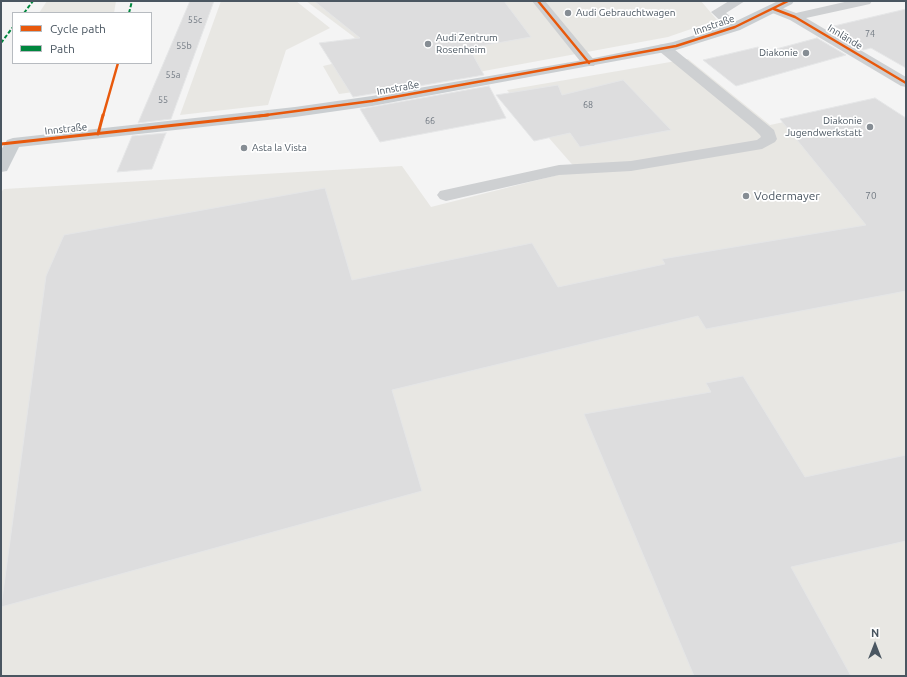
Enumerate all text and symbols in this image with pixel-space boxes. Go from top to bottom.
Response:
place label: Audi Gebrauchtwagen [576,7,676,19]
marker: Audi Gebrauchtwagen [563,8,573,18]
legend [12,12,152,64]
street label: Innstraße [692,12,736,38]
house number: 55c [188,15,202,25]
text: Cycle path [50,22,106,35]
street label: Innlände [825,22,865,52]
house number: 74 [865,29,875,39]
place label: Audi Zentrum Rosenheim [436,32,498,56]
marker: Audi Zentrum Rosenheim [423,39,433,49]
house number: 55b [176,41,192,51]
text: Path [50,42,75,55]
place label: Diakonie [759,47,798,59]
marker: Diakonie [801,48,811,58]
house number: 55a [166,70,180,80]
street label: Innstraße [376,78,420,98]
house number: 55 [158,95,168,105]
house number: 68 [583,100,593,110]
place label: Diakonie Jugendwerkstatt [785,115,862,138]
house number: 66 [425,116,435,126]
street label: Innstraße [44,121,88,137]
marker: Diakonie Jugendwerkstatt [865,122,875,132]
place label: Asta la Vista [252,142,307,154]
marker: Asta la Vista [239,143,249,153]
place label: Vodermayer [754,189,820,203]
house number: 70 [865,190,877,202]
marker: Vodermayer [741,191,751,201]
north arrow [855,625,895,665]
text: N [871,627,879,639]

